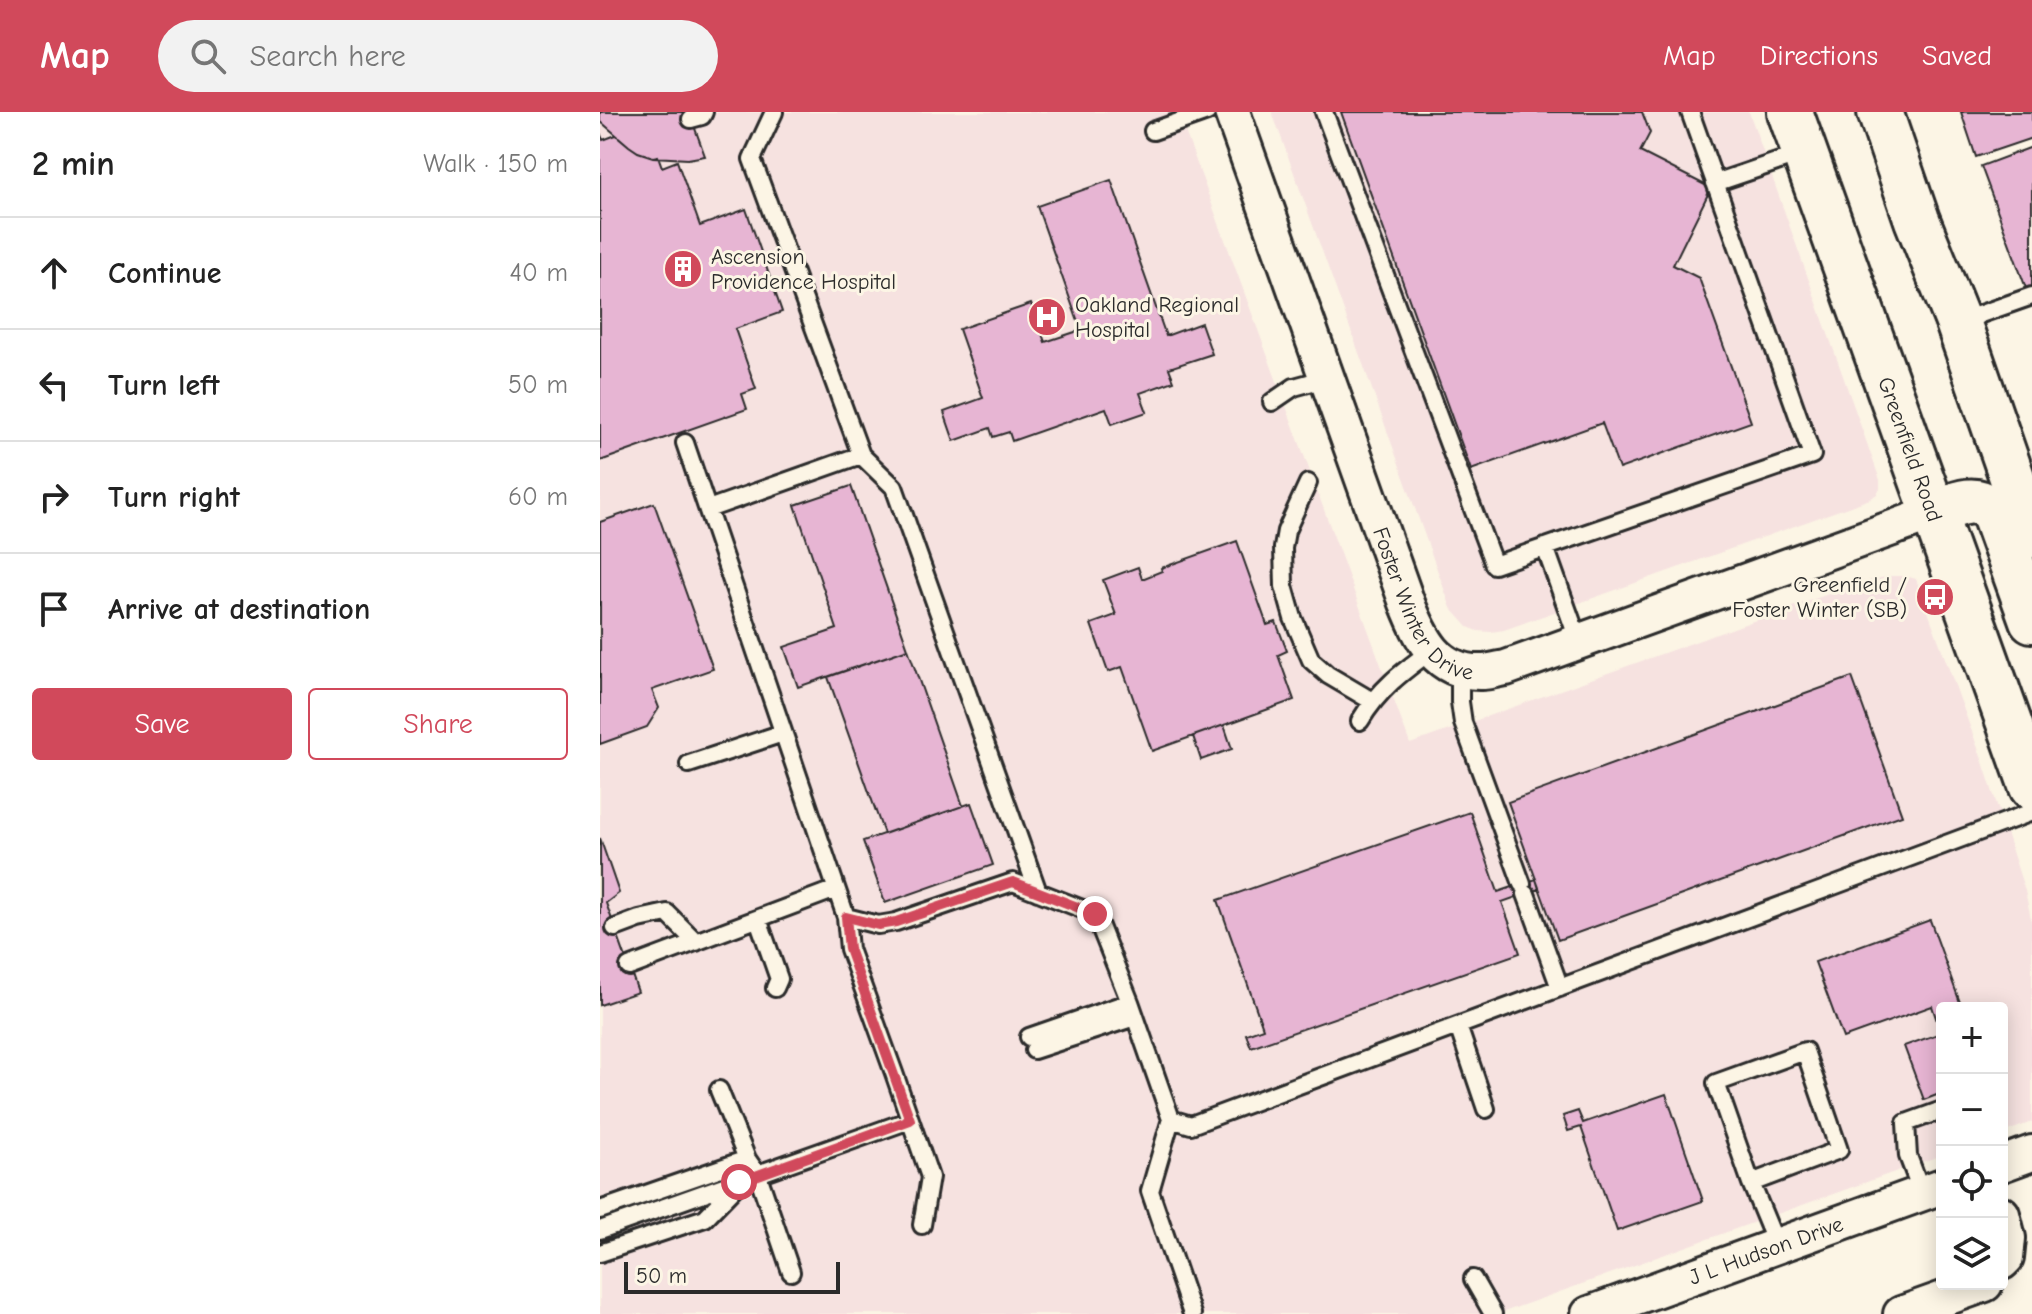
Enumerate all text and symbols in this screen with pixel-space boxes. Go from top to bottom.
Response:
search box [158,20,718,92]
text: Map [40,34,110,78]
icon: search [186,34,230,78]
text: Search here [250,39,406,74]
text: Map [1663,40,1716,72]
text: Directions [1760,40,1878,72]
text: Saved [1922,40,1992,72]
text: 2 min [32,144,115,184]
text: Walk · 150 m [423,149,568,179]
place label: Ascension Providence Hospital [711,244,896,295]
building icon: Ascension Providence Hospital [662,248,704,290]
icon: ahead [32,251,76,295]
text: Continue [108,256,222,291]
text: 40 m [509,258,568,288]
place label: Oakland Regional Hospital [1075,292,1239,343]
hospital icon: Oakland Regional Hospital [1026,296,1068,338]
icon: left [32,363,76,407]
text: Turn left [108,368,220,403]
text: 50 m [508,370,568,400]
street label: Greenfield Road [1872,373,1948,525]
icon: right [32,475,76,519]
text: Turn right [108,480,240,515]
text: 60 m [508,482,568,512]
street label: Foster Winter Drive [1367,524,1475,686]
place label: Greenfield / Foster Winter (SB) [1732,572,1907,623]
bus stop icon: Greenfield / Foster Winter (SB) [1914,576,1956,618]
icon: arrive [32,587,76,631]
text: Arrive at destination [108,592,370,627]
button: Save [32,688,292,760]
button: Share [308,688,568,760]
route end [1077,896,1113,932]
map controls [1936,1002,2008,1290]
button: + [1936,1002,2008,1074]
button: − [1936,1074,2008,1146]
button: locate [1936,1146,2008,1218]
route start [721,1164,757,1200]
street label: J L Hudson Drive [1685,1211,1847,1291]
button: layers [1936,1218,2008,1290]
scale bar [624,1258,840,1294]
text: 50 m [636,1263,687,1289]

